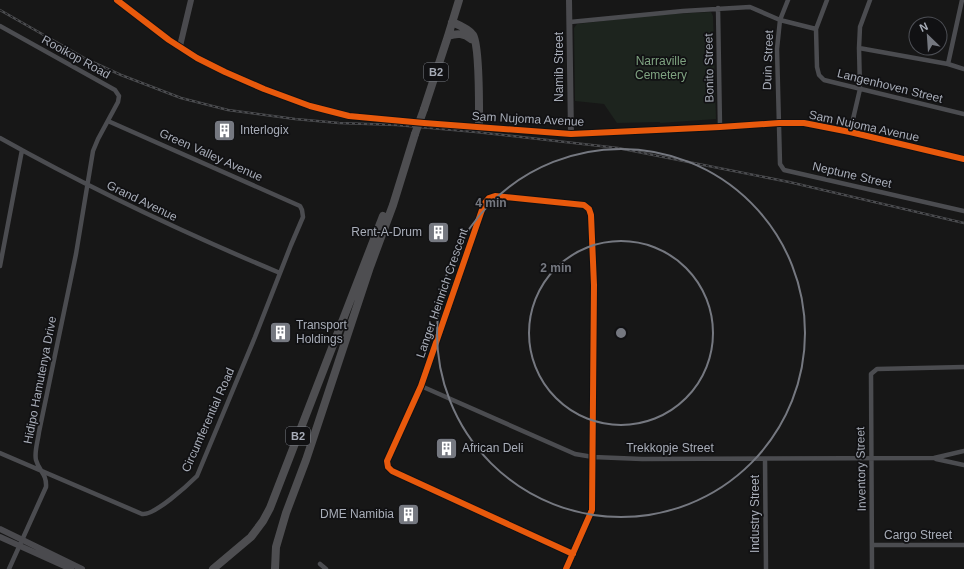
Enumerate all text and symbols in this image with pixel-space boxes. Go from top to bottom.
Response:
north arrow [908,16,948,56]
text: N [918,20,930,34]
street label: Duin Street [760,29,776,90]
street label: Namib Street [552,31,566,102]
street label: Rooikop Road [39,32,113,82]
street label: Bonito Street [701,33,717,103]
park label: Narraville Cemetery [635,54,687,82]
road number: B2 [424,63,448,81]
street label: Langenhoven Street [836,66,945,106]
street label: Sam Nujoma Avenue [808,107,921,145]
street label: Sam Nujoma Avenue [471,109,585,129]
building icon: Interlogix [211,117,237,143]
place label: Interlogix [240,123,289,137]
street label: Green Valley Avenue [157,126,265,184]
street label: Neptune Street [811,159,894,191]
street label: Grand Avenue [105,178,180,224]
text: 4 min [475,196,507,210]
building icon: Rent-A-Drum [425,219,451,245]
place label: Rent-A-Drum [351,225,422,239]
street label: Langer Heinrich Crescent [413,226,471,360]
text: 2 min [540,261,572,275]
street label: Hidipo Hamutenya Drive [21,315,59,445]
place label: Transport Holdings [296,318,348,346]
building icon: Transport Holdings [267,319,293,345]
centre of rings [614,326,628,340]
street label: Circumferential Road [179,366,237,474]
street label: Inventory Street [853,426,869,511]
road number: B2 [286,427,310,445]
building icon: African Deli [433,435,459,461]
place label: African Deli [462,441,523,455]
street label: Trekkopje Street [626,441,714,455]
street label: Industry Street [748,474,762,553]
building icon: DME Namibia [396,501,422,527]
place label: DME Namibia [320,507,394,521]
street label: Cargo Street [884,528,953,542]

